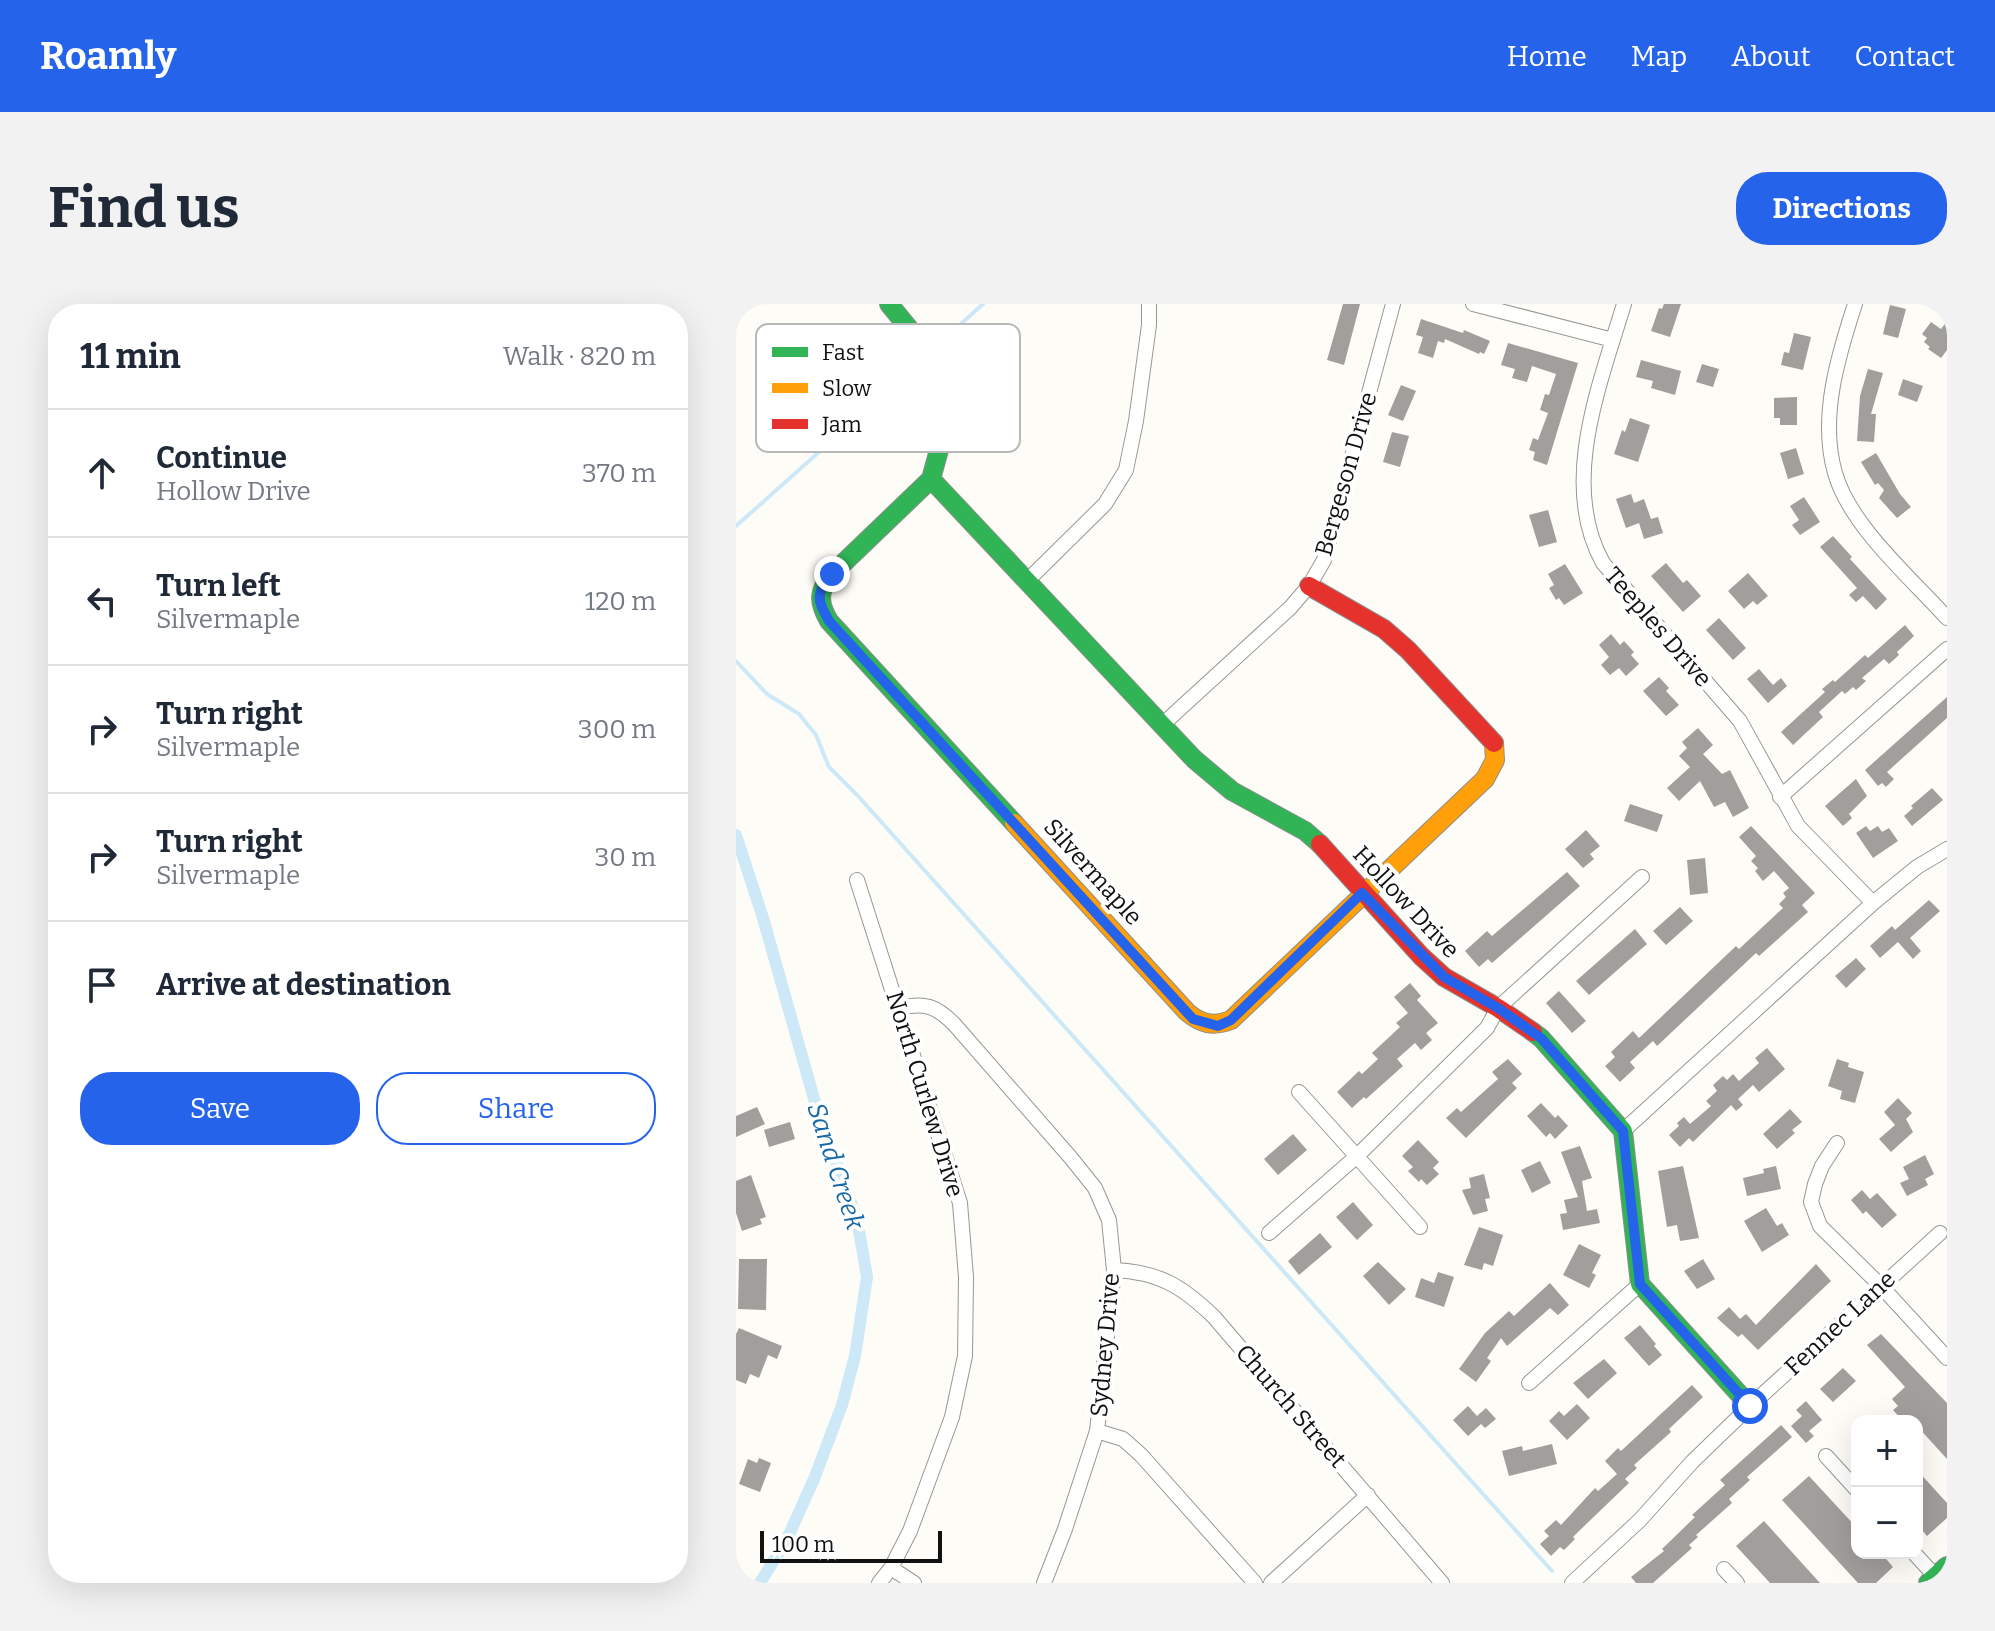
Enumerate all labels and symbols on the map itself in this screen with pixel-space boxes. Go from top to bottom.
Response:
legend [756,324,1020,452]
text: Fast [822,339,864,366]
text: Slow [822,375,872,402]
street label: Bergeson Drive [1309,389,1383,559]
text: Jam [821,411,862,438]
route end [814,556,850,592]
street label: Teeples Drive [1599,562,1717,692]
street label: Silvermaple [1038,813,1148,931]
street label: Hollow Drive [1347,840,1465,964]
street label: North Curlew Drive [880,988,970,1200]
water label: Sand Creek [800,1099,871,1234]
street label: Fennec Lane [1779,1265,1901,1381]
street label: Sydney Drive [1085,1272,1125,1418]
street label: Church Street [1230,1339,1352,1474]
route start [1732,1388,1768,1424]
scale bar [760,1527,942,1563]

